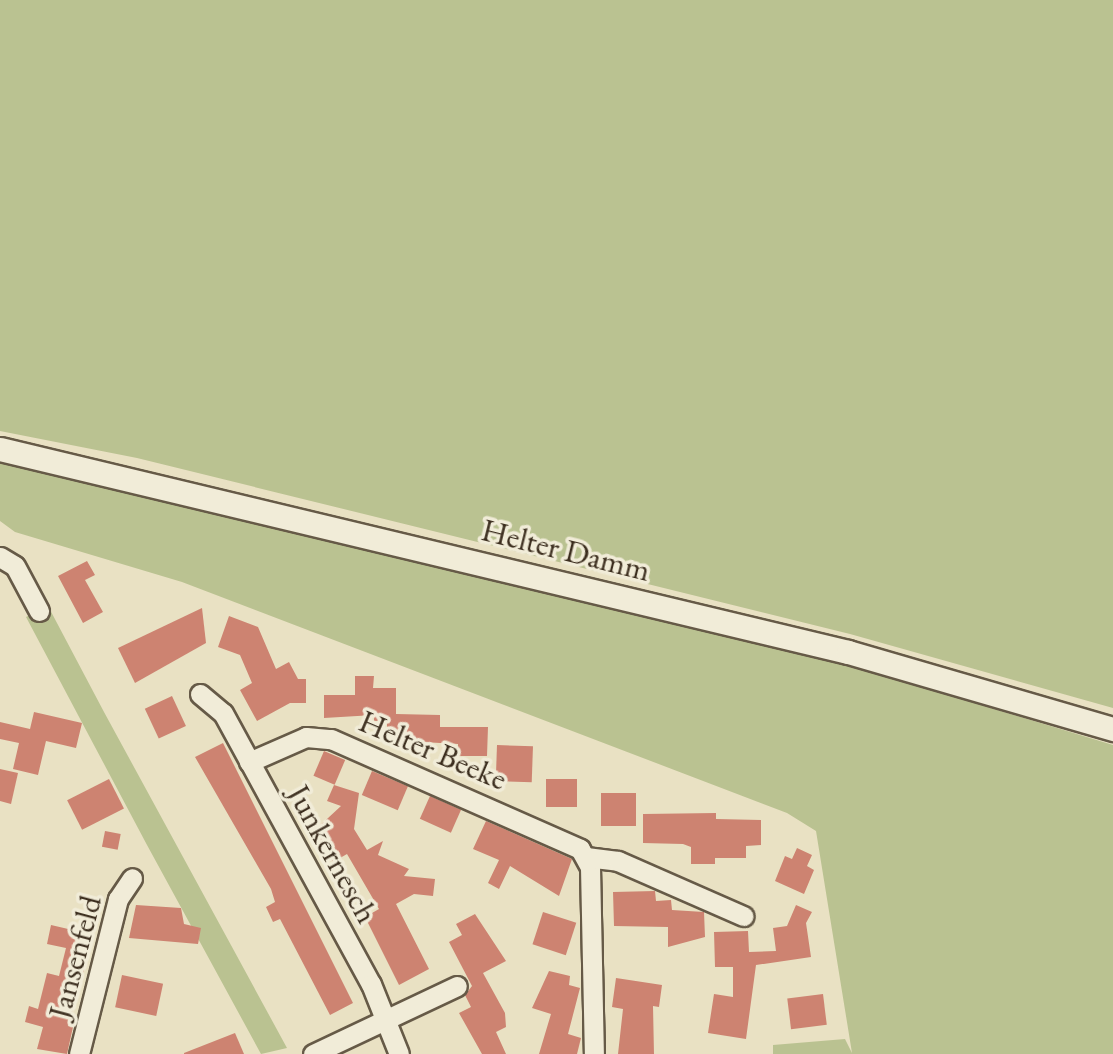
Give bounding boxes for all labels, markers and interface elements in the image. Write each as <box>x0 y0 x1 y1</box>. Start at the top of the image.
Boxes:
street label: Helter Damm <box>478 511 654 589</box>
street label: Helter Beeke <box>353 702 513 798</box>
street label: Junkernesch <box>279 778 387 930</box>
street label: Jansenfeld <box>40 891 110 1023</box>

